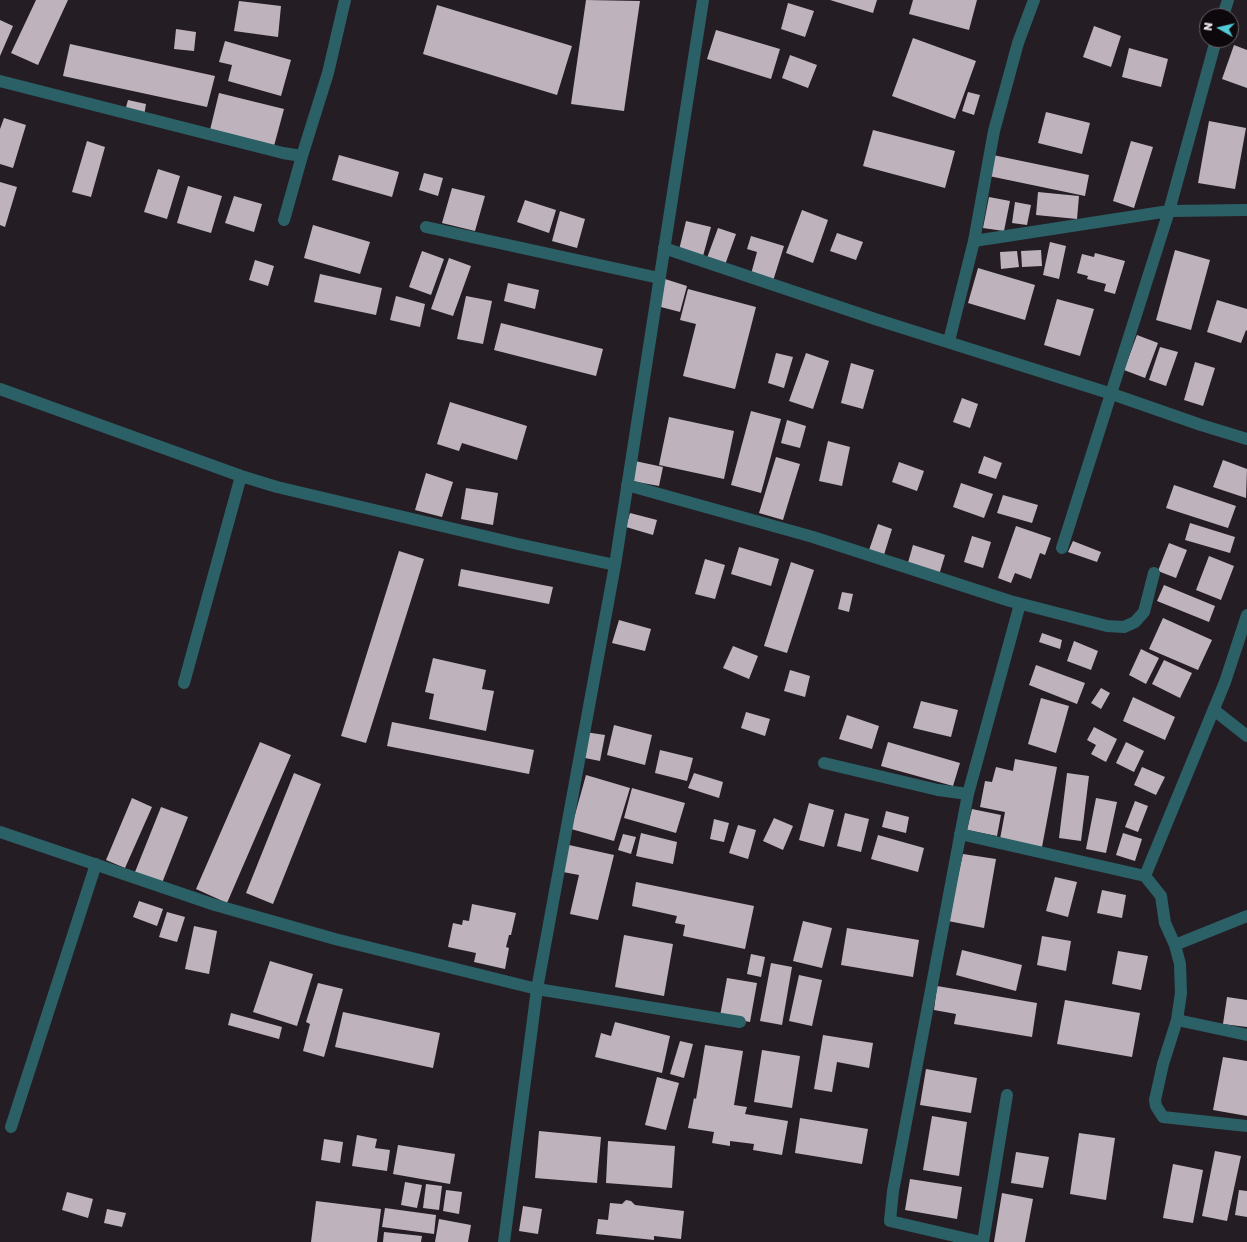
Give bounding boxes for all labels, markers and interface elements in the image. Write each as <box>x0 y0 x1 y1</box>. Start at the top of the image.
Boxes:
north arrow <box>1199 8 1239 48</box>
text: N <box>1201 21 1215 31</box>

